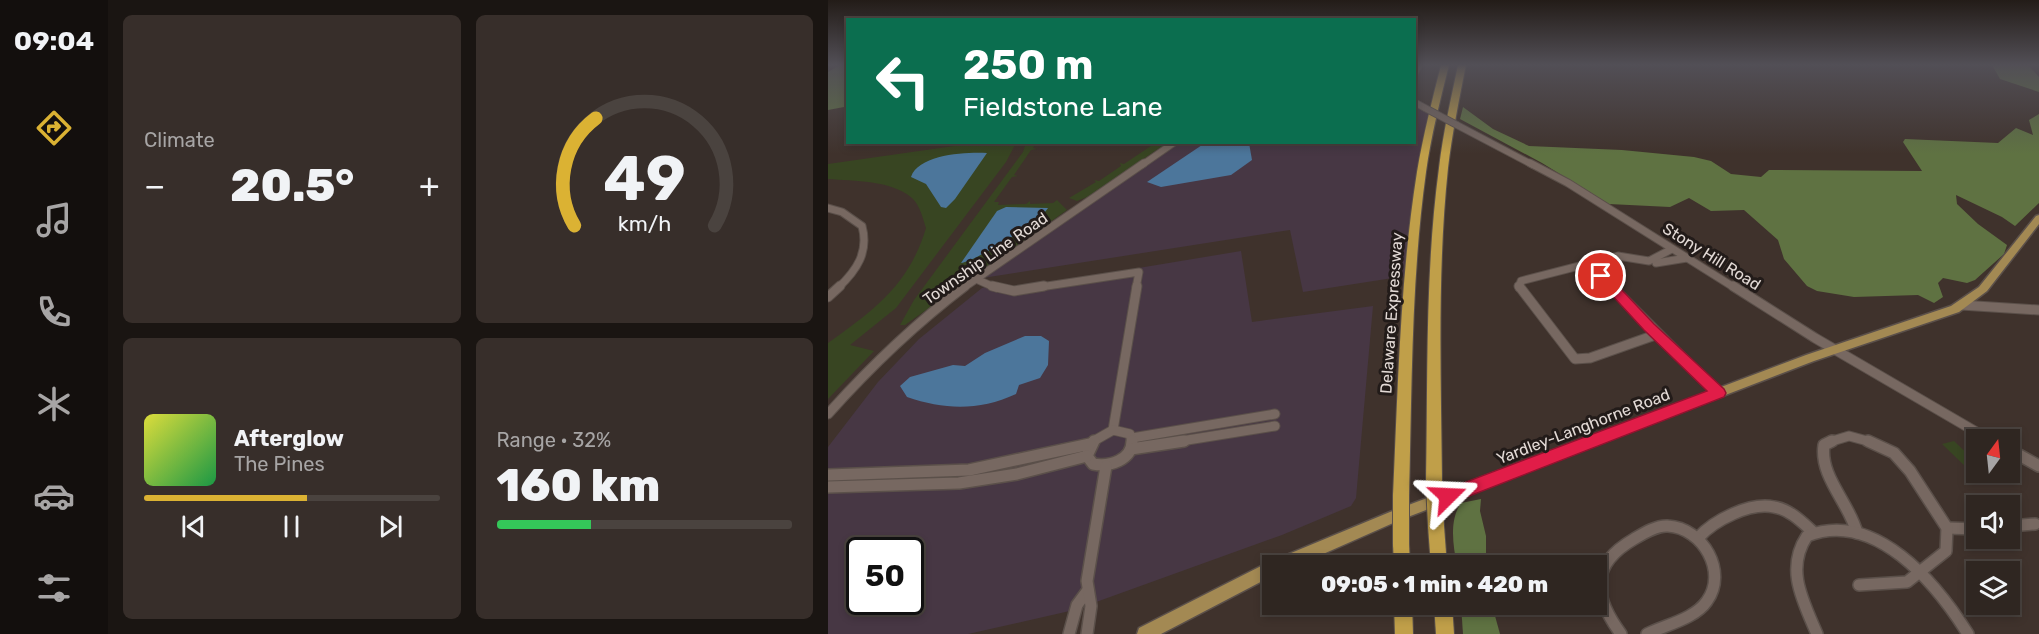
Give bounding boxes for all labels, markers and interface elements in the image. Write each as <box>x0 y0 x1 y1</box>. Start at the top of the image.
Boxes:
text: 09:04 <box>14 25 94 57</box>
text: 250 m <box>963 40 1093 90</box>
icon: left <box>864 42 942 120</box>
text: Fieldstone Lane <box>963 91 1163 123</box>
icon: directions <box>33 107 75 149</box>
text: Climate <box>144 128 215 152</box>
text: 49 <box>603 142 685 216</box>
text: 20.5° <box>230 159 354 212</box>
text: − <box>144 166 165 205</box>
text: + <box>419 166 440 205</box>
icon: music <box>33 199 75 241</box>
street label: Township Line Road <box>919 208 1051 309</box>
text: km/h <box>617 211 671 236</box>
street label: Stony Hill Road <box>1659 219 1764 294</box>
street label: Delaware Expressway <box>1376 232 1407 394</box>
pin <box>1575 250 1626 301</box>
icon: arrive <box>1584 259 1617 292</box>
icon: phone <box>33 291 75 333</box>
icon: climate <box>33 383 75 425</box>
street label: Yardley-Langhorne Road <box>1494 385 1673 468</box>
text: Afterglow <box>234 425 344 452</box>
text: Range · 32% <box>497 428 611 452</box>
north arrow <box>1966 429 2020 483</box>
map controls <box>1966 429 2020 615</box>
text: The Pines <box>234 452 325 476</box>
text: 160 km <box>497 459 660 512</box>
position arrow <box>1416 464 1480 528</box>
icon: car <box>33 475 75 517</box>
button: sound <box>1966 495 2020 549</box>
icon: previous <box>177 510 210 543</box>
icon: pause <box>275 510 308 543</box>
icon: next <box>374 510 407 543</box>
speed limit sign: 50 <box>846 537 924 615</box>
button: layers <box>1966 561 2020 615</box>
icon: filters <box>33 567 75 609</box>
text: 09:05 · 1 min · 420 m <box>1321 571 1548 598</box>

